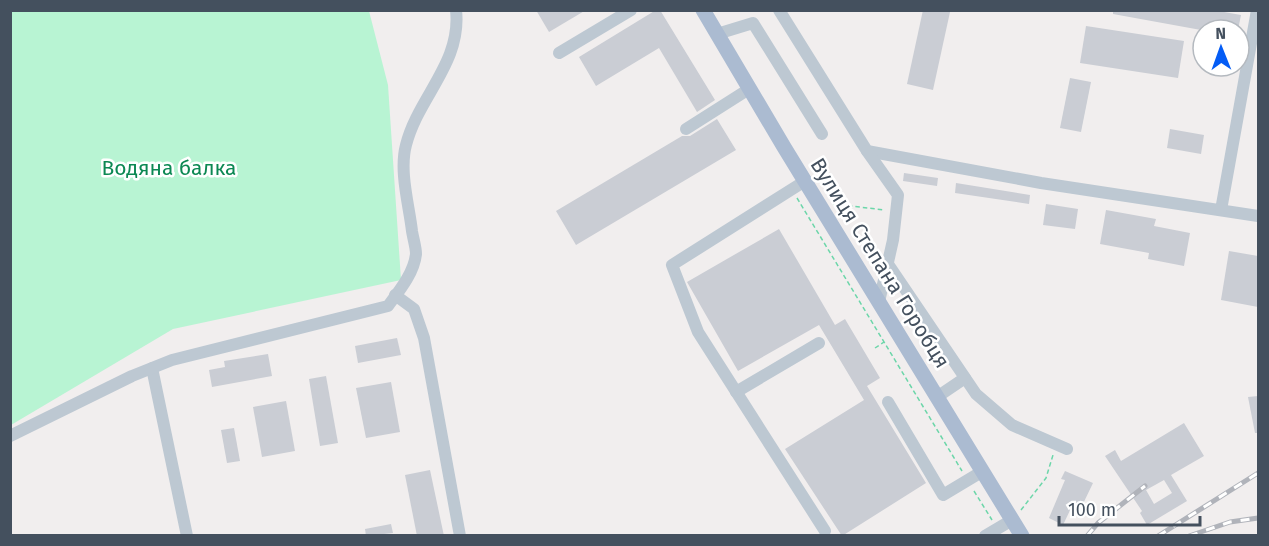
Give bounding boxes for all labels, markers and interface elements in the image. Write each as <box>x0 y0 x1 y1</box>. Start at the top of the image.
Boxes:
north arrow <box>1191 18 1251 78</box>
text: N <box>1215 24 1226 43</box>
street label: Вулиця Степана Горобця <box>805 153 955 373</box>
park label: Водяна балка <box>101 155 237 181</box>
scale bar <box>1059 489 1200 527</box>
text: 100 m <box>1068 499 1116 521</box>

